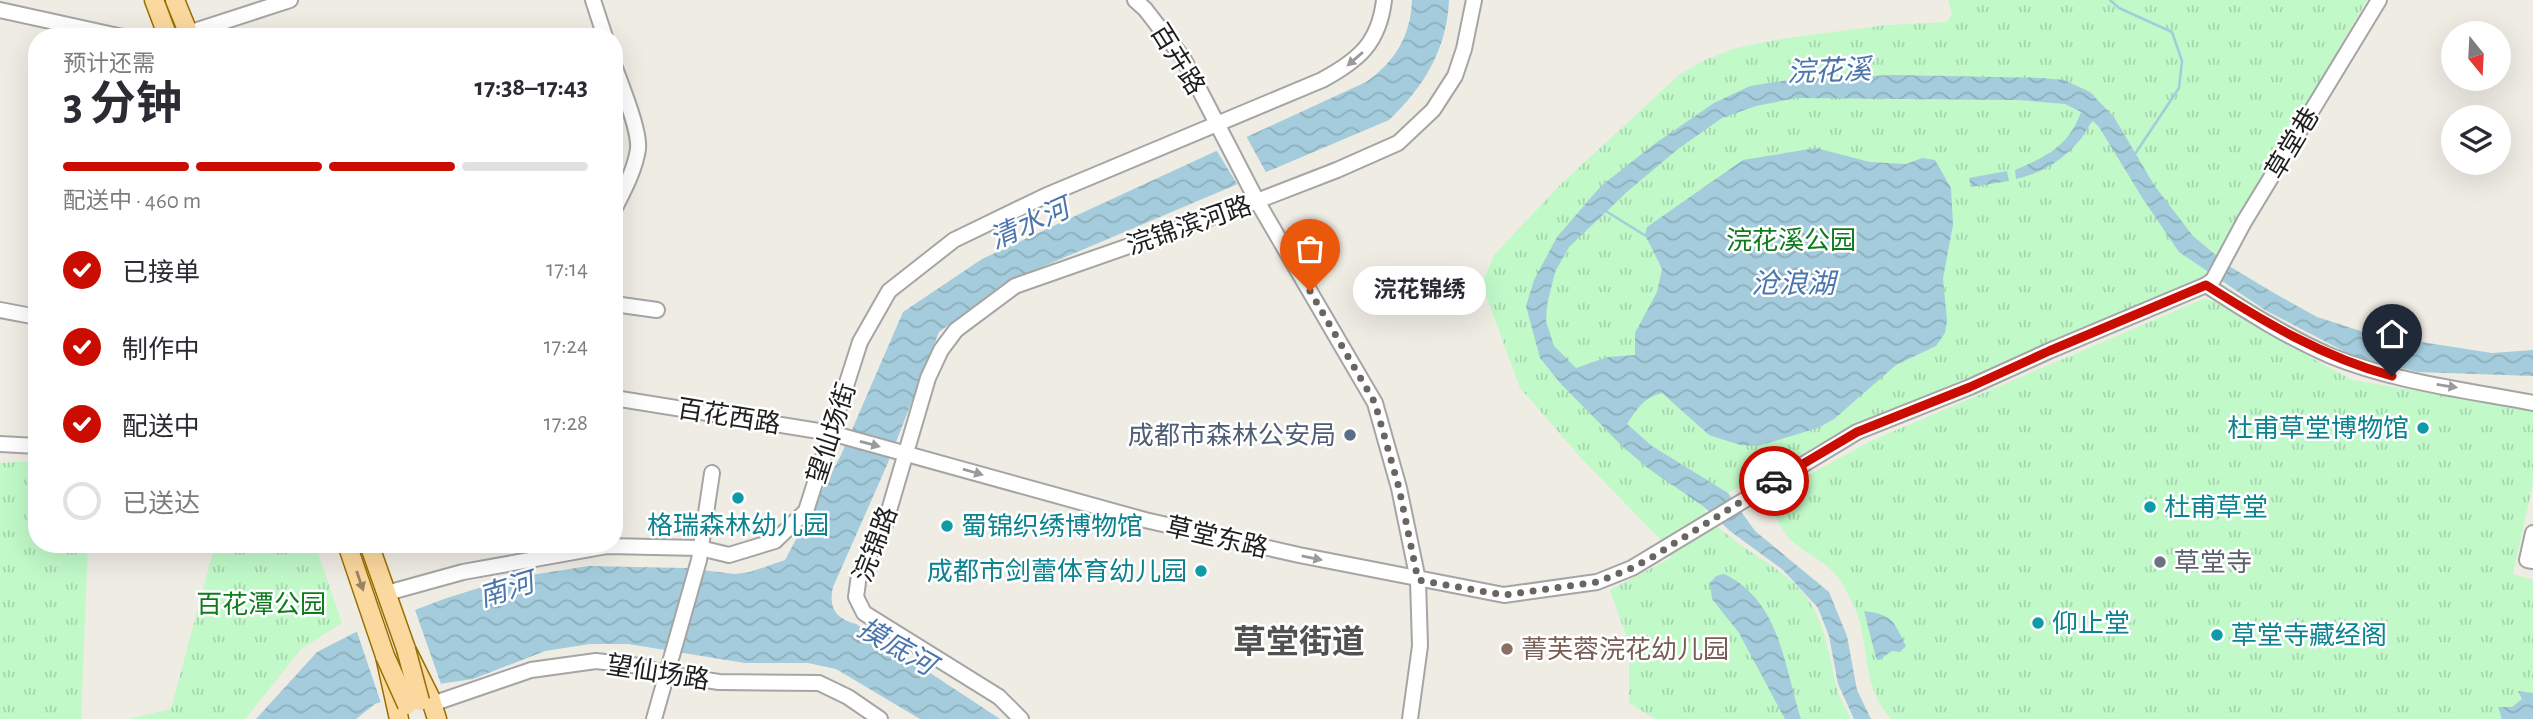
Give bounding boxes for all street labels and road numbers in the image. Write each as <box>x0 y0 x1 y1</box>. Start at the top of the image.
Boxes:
street label: 百卉路 <box>1145 19 1210 99</box>
street label: 草堂巷 <box>2261 103 2324 184</box>
street label: 浣锦滨河路 <box>1123 192 1255 259</box>
street label: 望仙场街 <box>803 380 860 487</box>
street label: 百花西路 <box>675 395 782 438</box>
street label: 浣锦路 <box>849 503 902 585</box>
street label: 草堂东路 <box>1163 513 1271 562</box>
street label: 望仙场路 <box>604 651 711 694</box>

